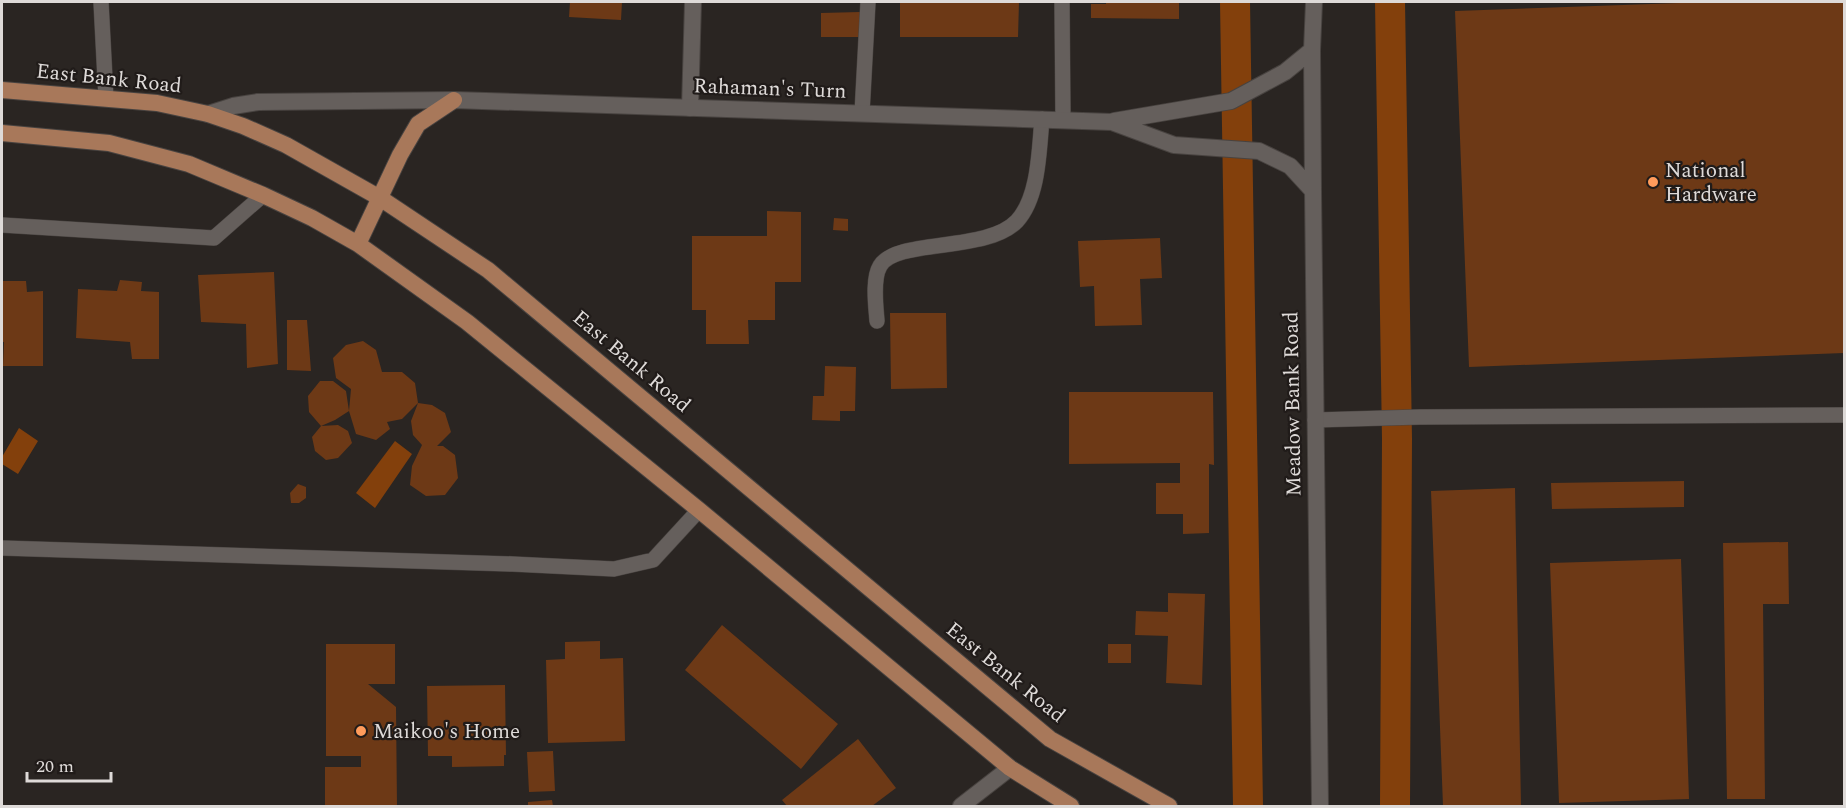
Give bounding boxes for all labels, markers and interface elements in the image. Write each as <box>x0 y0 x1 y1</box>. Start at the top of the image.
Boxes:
street label: East Bank Road <box>35 55 183 103</box>
street label: Rahaman's Turn <box>693 70 847 108</box>
place label: National Hardware <box>1665 155 1757 211</box>
marker: National Hardware <box>1646 175 1660 189</box>
street label: East Bank Road <box>565 303 698 421</box>
street label: Meadow Bank Road <box>1275 311 1311 497</box>
street label: East Bank Road <box>939 614 1072 731</box>
place label: Maikoo's Home <box>373 716 520 748</box>
marker: Maikoo's Home <box>354 724 368 738</box>
scale bar <box>27 745 111 783</box>
text: 20 m <box>36 753 74 780</box>

